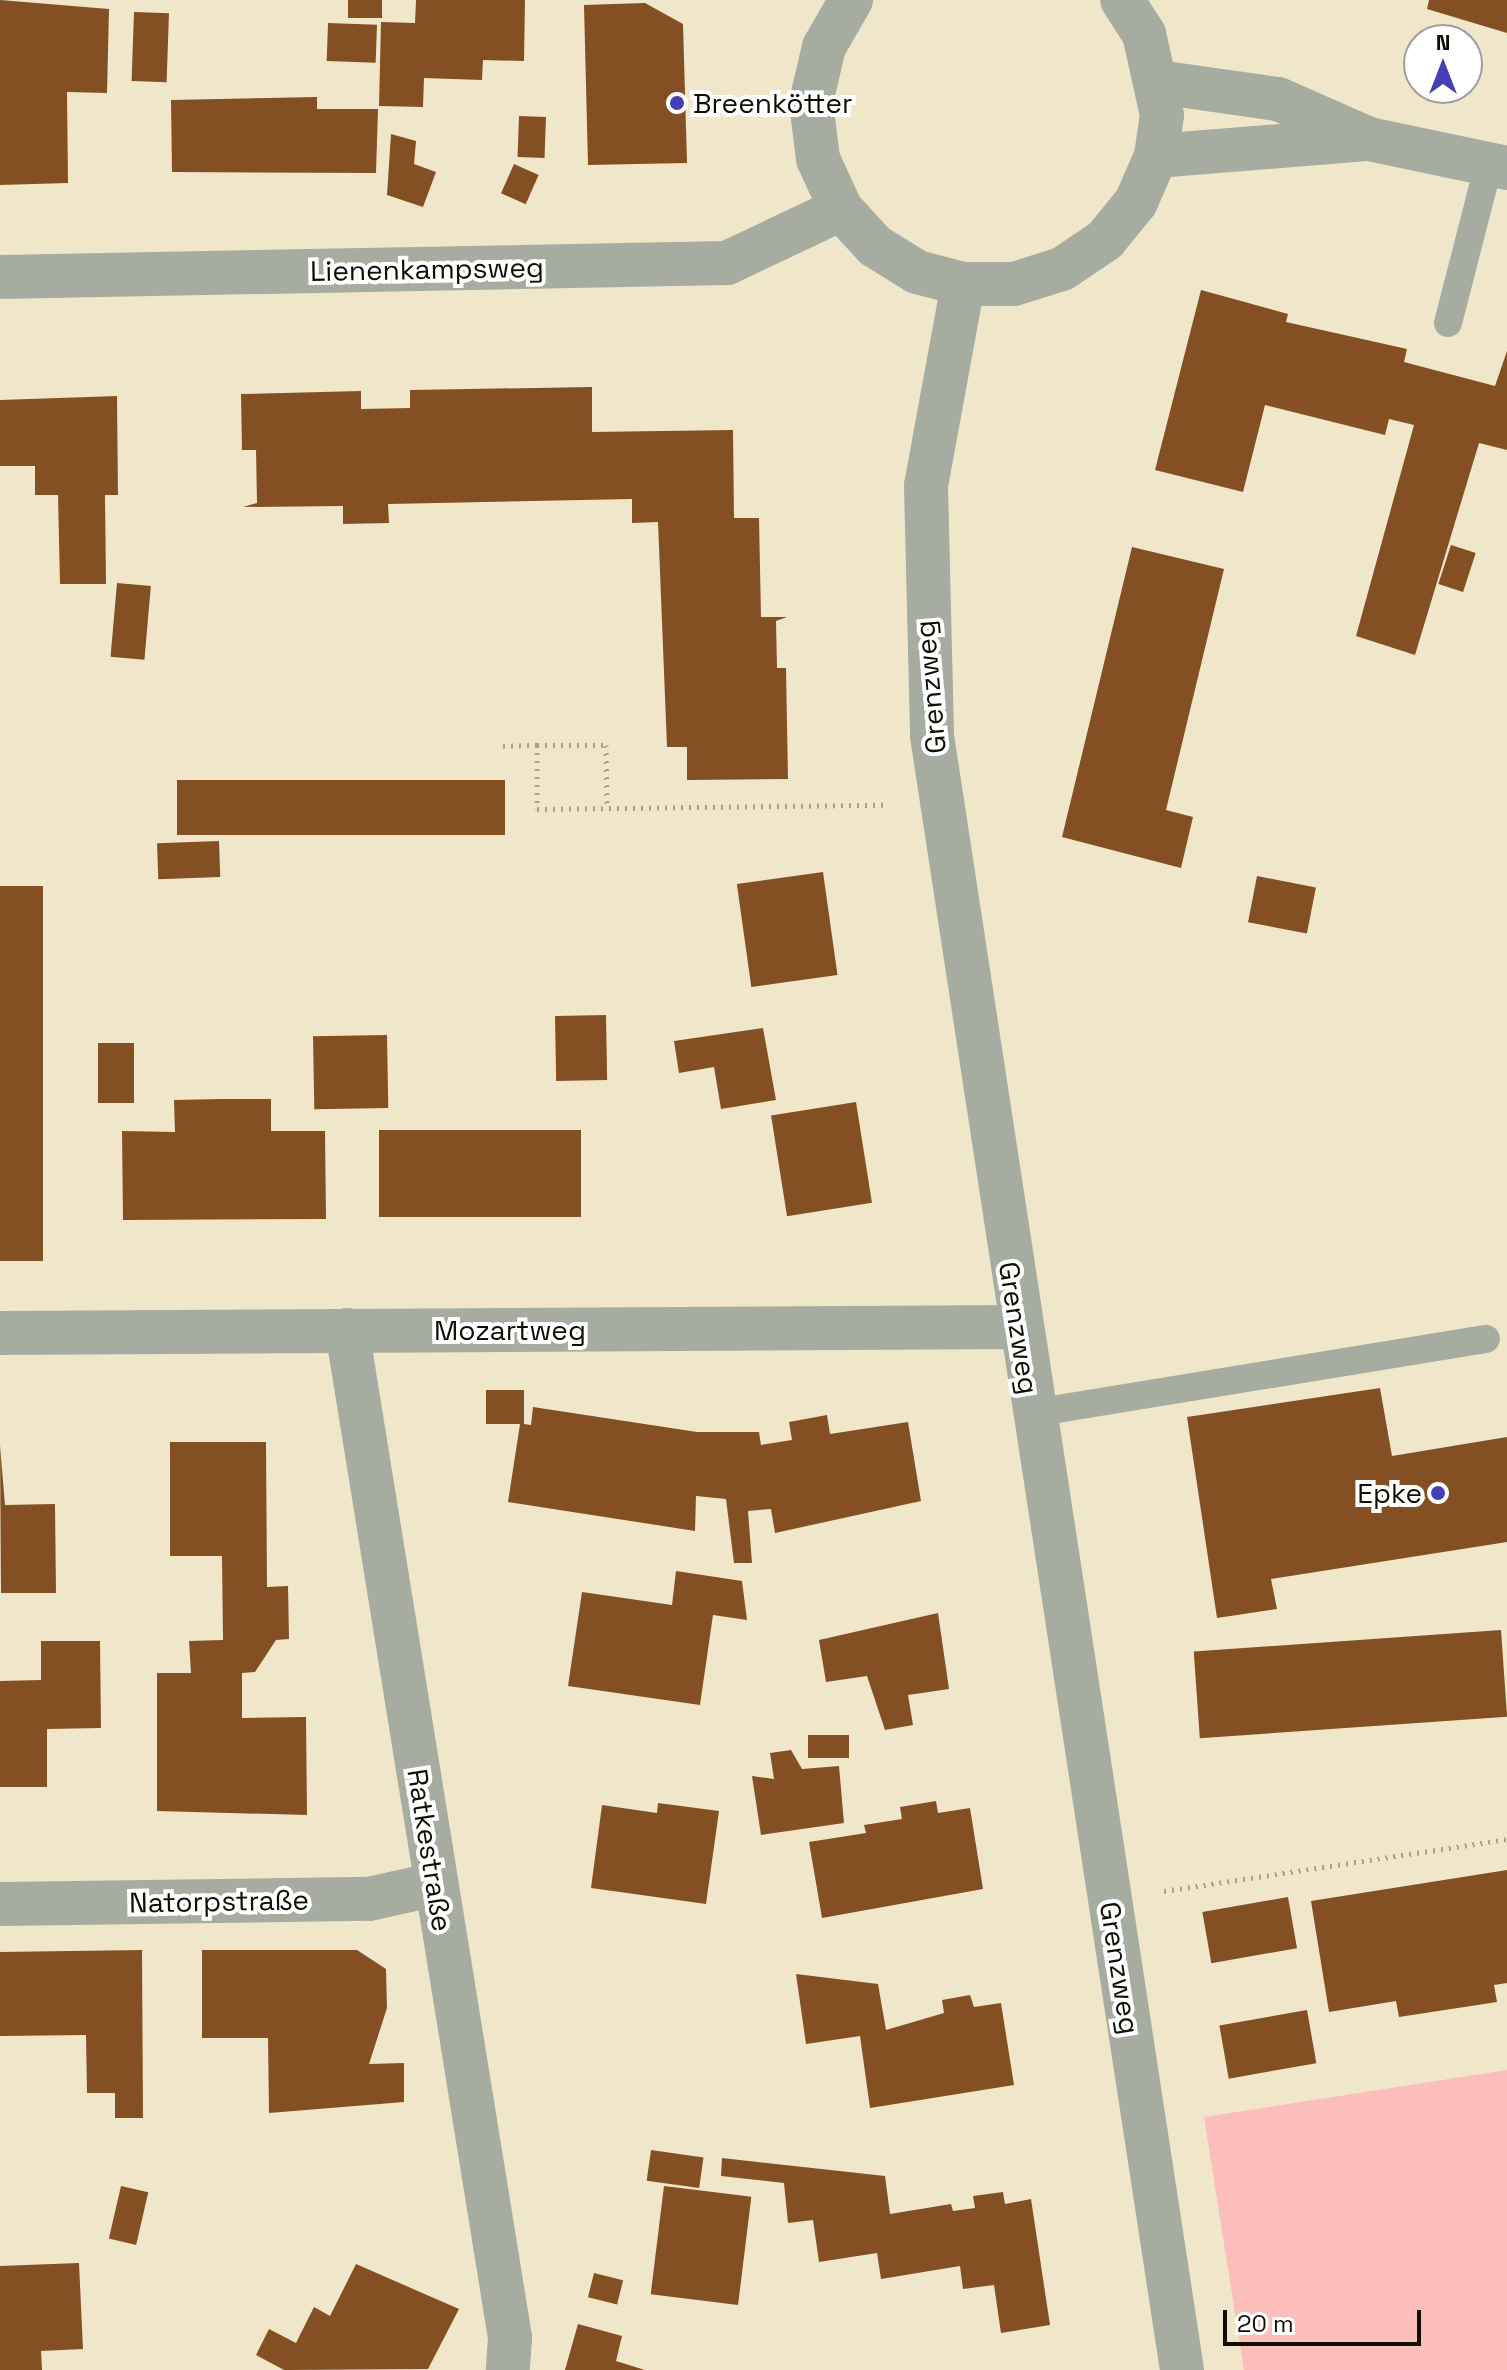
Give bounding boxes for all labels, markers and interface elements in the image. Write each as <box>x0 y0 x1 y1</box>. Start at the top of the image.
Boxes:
north arrow <box>1403 24 1483 104</box>
text: N <box>1436 28 1450 56</box>
place label: Breenkötter <box>693 86 853 120</box>
marker: Breenkötter <box>668 94 686 112</box>
street label: Lienenkampsweg <box>310 250 544 288</box>
street label: Grenzweg <box>907 619 953 755</box>
street label: Grenzweg <box>992 1259 1046 1397</box>
street label: Mozartweg <box>434 1313 586 1347</box>
place label: Epke <box>1357 1476 1422 1510</box>
marker: Epke <box>1429 1484 1447 1502</box>
street label: Ratkestraße <box>401 1766 459 1934</box>
street label: Natorpstraße <box>129 1883 309 1919</box>
street label: Grenzweg <box>1093 1899 1147 2037</box>
scale bar <box>1227 2294 1425 2344</box>
text: 20 m <box>1237 2308 1294 2339</box>

